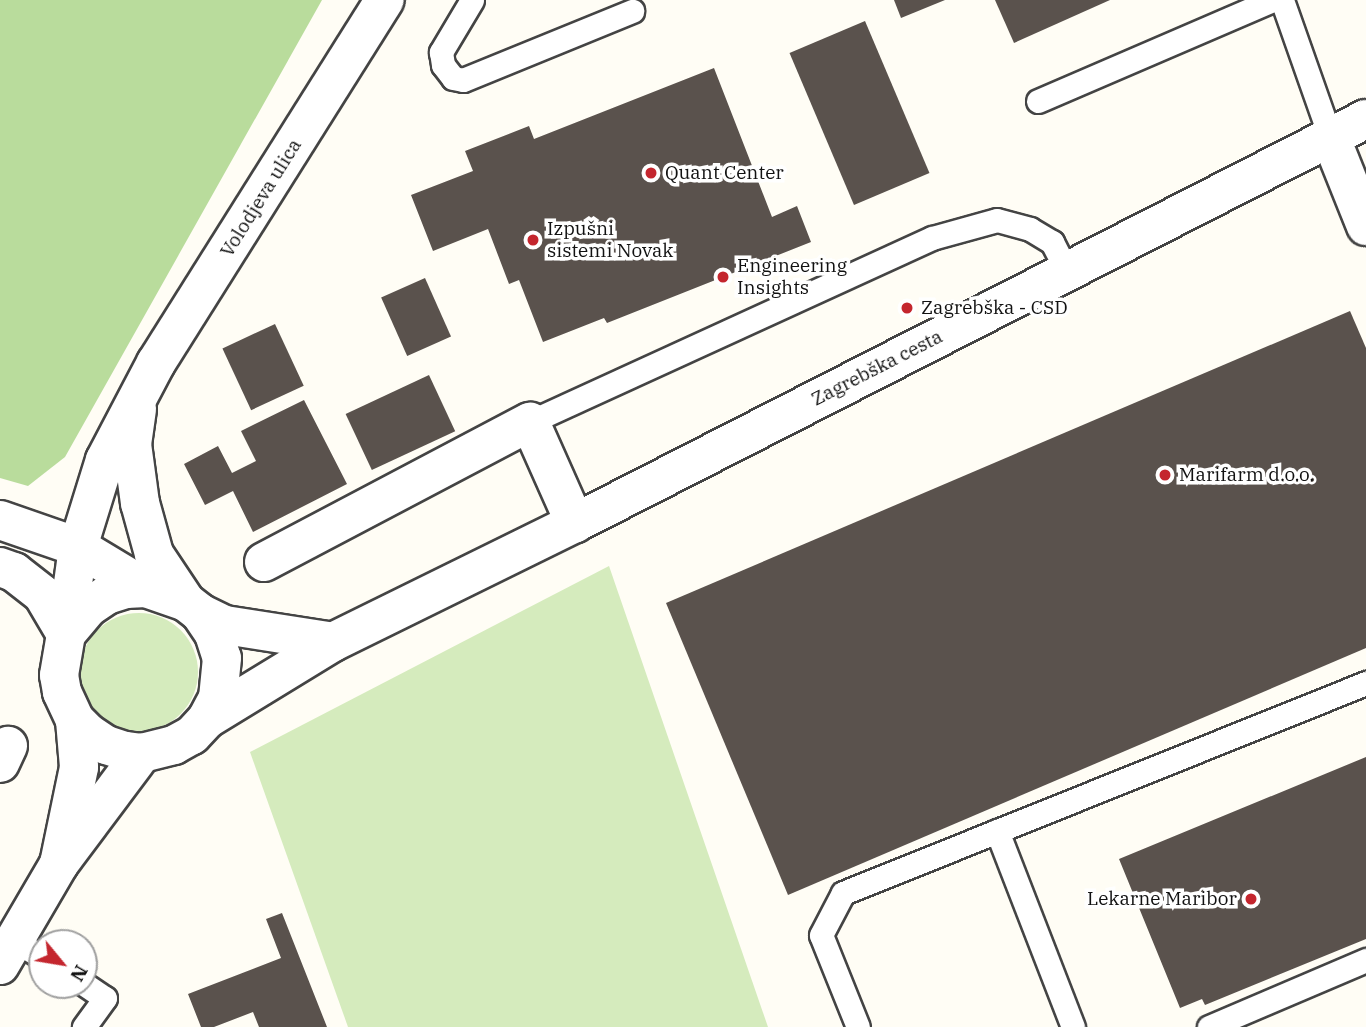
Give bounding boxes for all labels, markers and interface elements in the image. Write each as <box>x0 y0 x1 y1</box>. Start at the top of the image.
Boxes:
street label: Volodjeva ulica <box>216 135 306 261</box>
place label: Quant Center <box>665 162 784 184</box>
marker: Quant Center <box>643 165 659 181</box>
place label: Izpušni sistemi Novak <box>547 218 673 262</box>
marker: Izpušni sistemi Novak <box>525 232 541 248</box>
place label: Engineering Insights <box>737 255 847 299</box>
marker: Engineering Insights <box>715 269 731 285</box>
place label: Zagrebška - CSD <box>921 297 1068 319</box>
marker: Zagrebška - CSD <box>899 300 915 316</box>
street label: Zagrebška cesta <box>808 325 946 411</box>
place label: Marifarm d.o.o. <box>1179 464 1314 486</box>
marker: Marifarm d.o.o. <box>1157 467 1173 483</box>
place label: Lekarne Maribor <box>1087 888 1237 910</box>
marker: Lekarne Maribor <box>1243 891 1259 907</box>
north arrow <box>28 929 98 999</box>
text: N <box>65 961 94 986</box>

